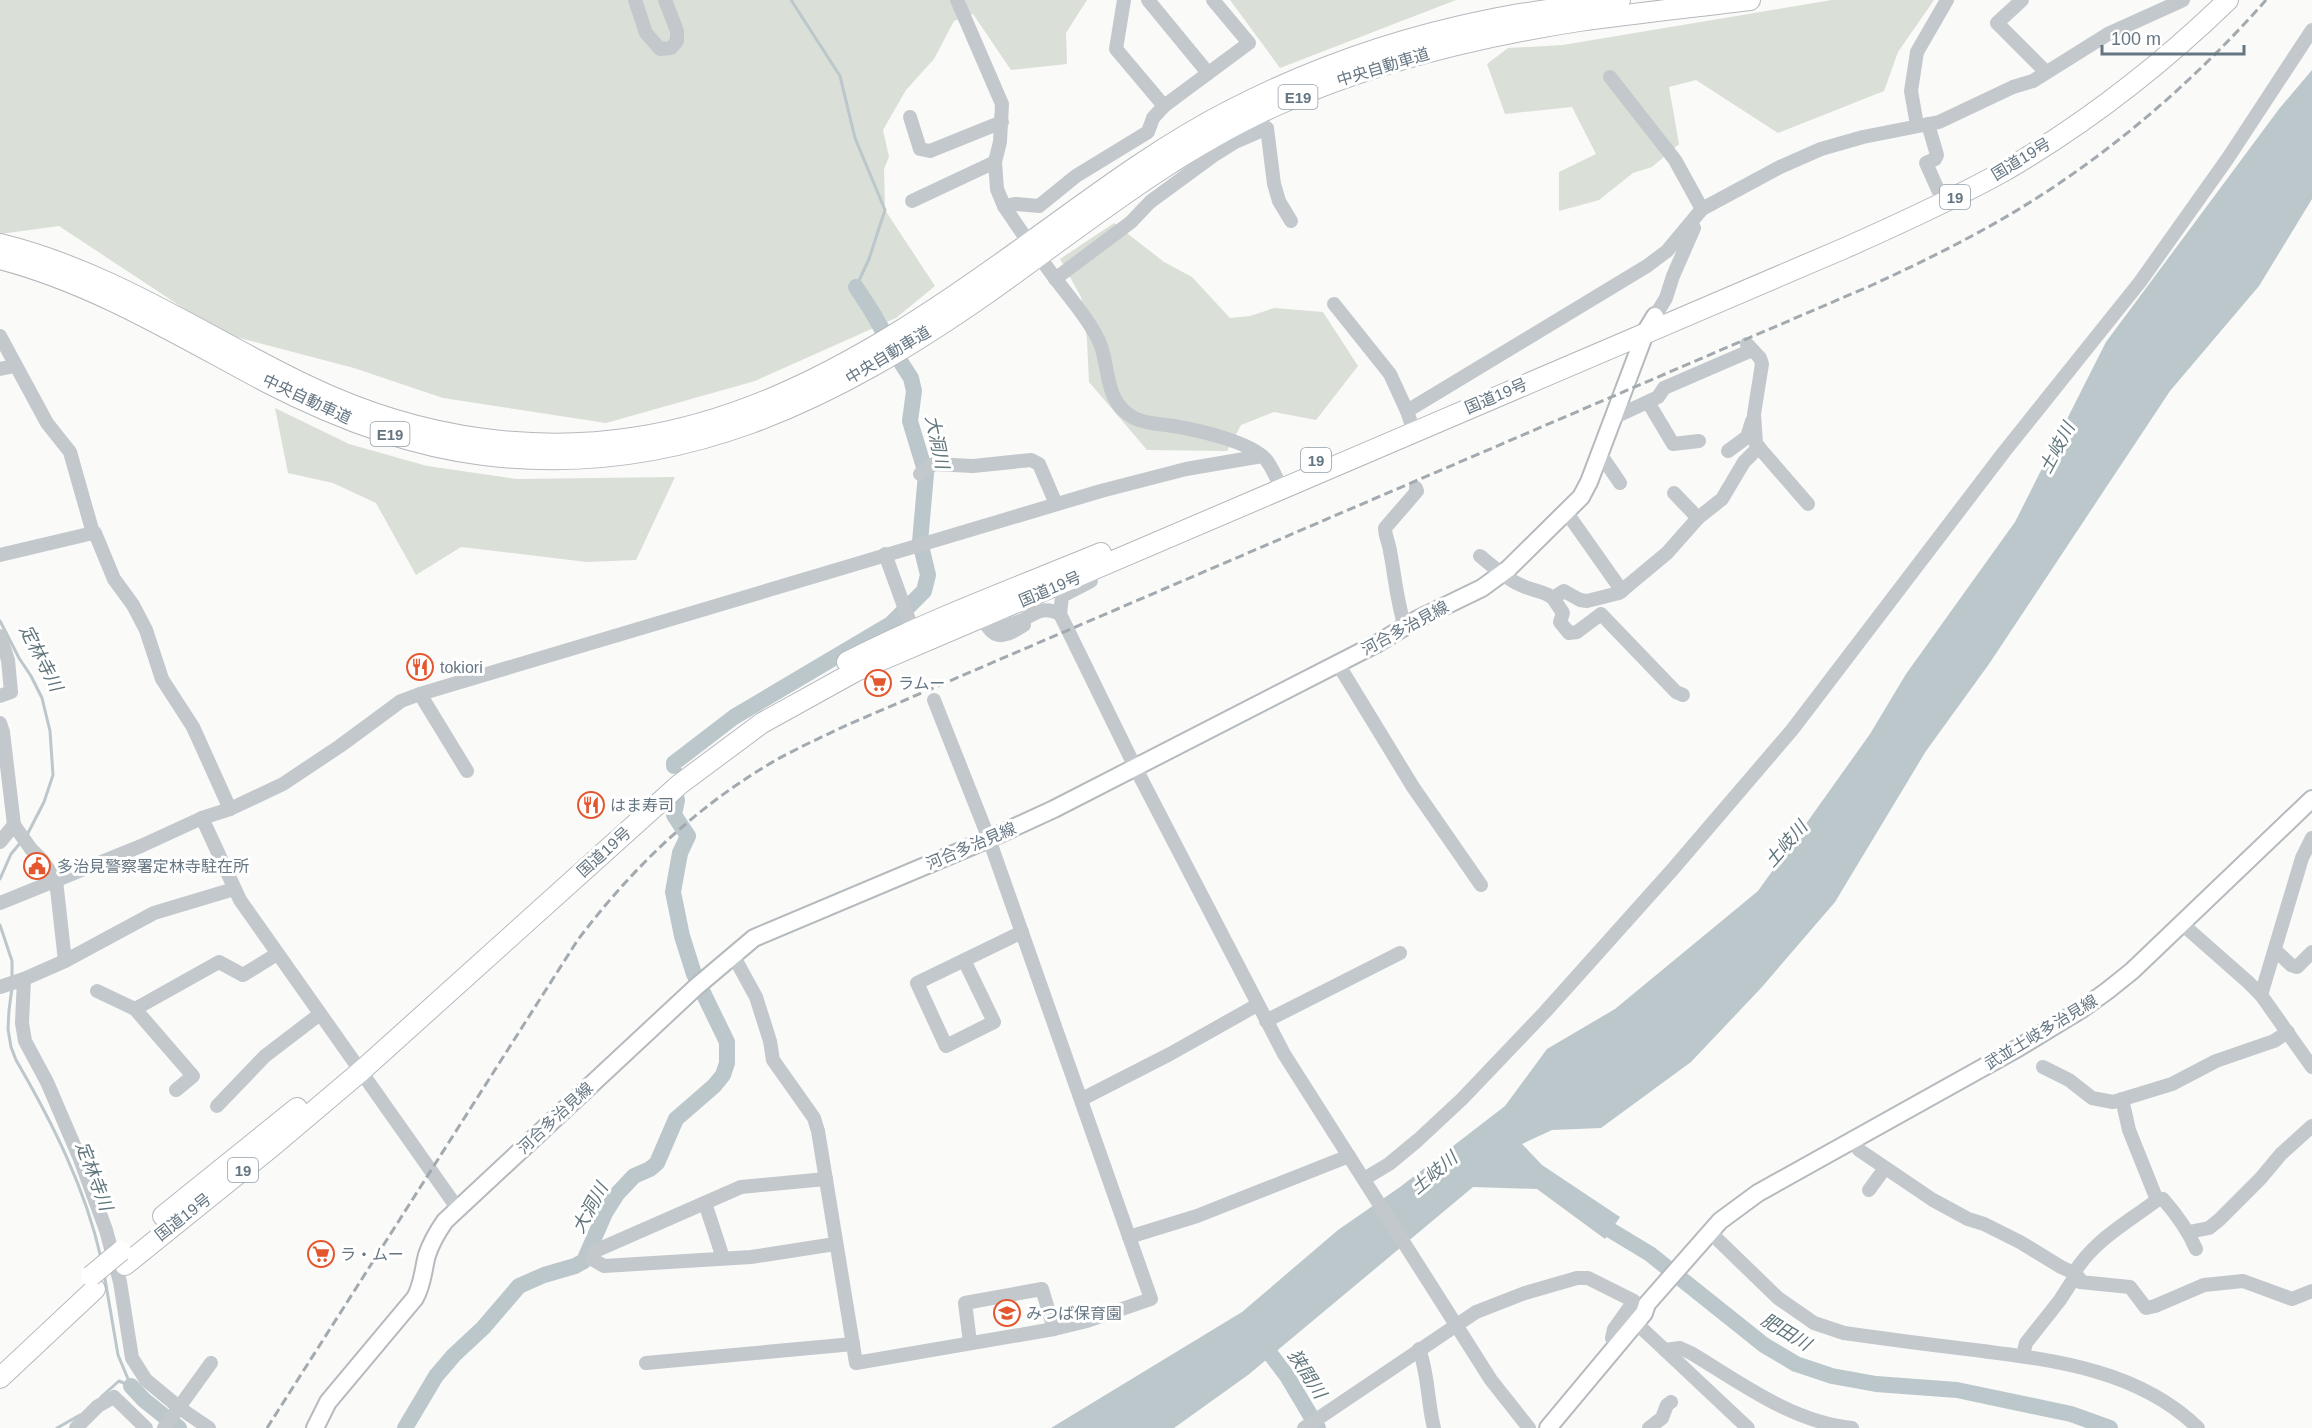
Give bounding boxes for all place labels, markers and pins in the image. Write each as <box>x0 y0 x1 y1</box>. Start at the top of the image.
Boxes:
restaurant icon: tokiori <box>405 652 435 682</box>
place label: tokiori <box>440 659 483 676</box>
supermarket icon: ラムー <box>863 668 893 698</box>
place label: ラムー <box>898 675 946 692</box>
restaurant icon: はま寿司 <box>576 790 606 820</box>
place label: はま寿司 <box>610 797 674 814</box>
public building icon: 多治見警察署定林寺駐在所 <box>22 851 52 881</box>
place label: 多治見警察署定林寺駐在所 <box>57 858 249 875</box>
supermarket icon: ラ・ムー <box>306 1239 336 1269</box>
place label: ラ・ムー <box>340 1246 404 1263</box>
school or university icon: みつば保育園 <box>992 1298 1022 1328</box>
place label: みつば保育園 <box>1026 1305 1122 1322</box>

